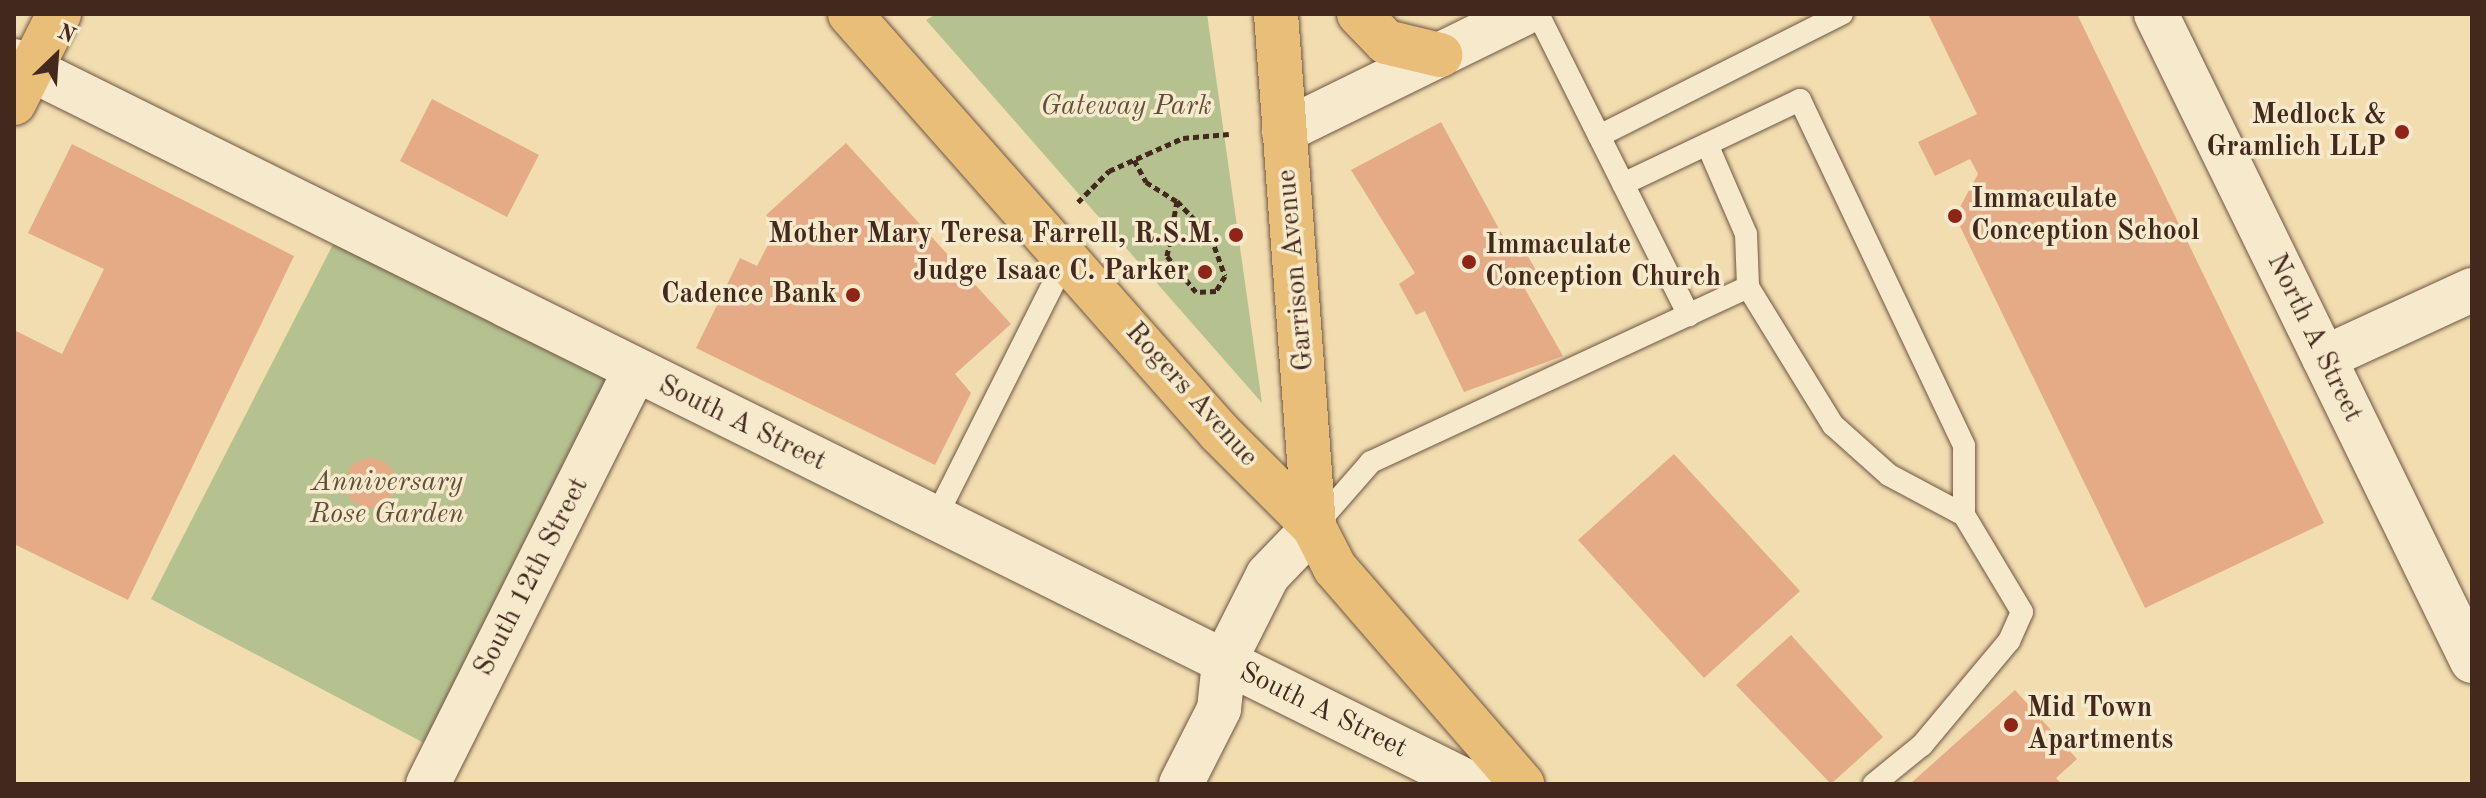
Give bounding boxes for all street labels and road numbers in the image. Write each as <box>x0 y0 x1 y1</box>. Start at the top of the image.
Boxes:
street label: Garrison Avenue <box>1270 168 1322 372</box>
street label: North A Street <box>2259 248 2369 428</box>
street label: Rogers Avenue <box>1118 316 1264 474</box>
street label: South A Street <box>653 369 831 479</box>
street label: South 12th Street <box>467 472 597 682</box>
street label: South A Street <box>1234 656 1412 766</box>

